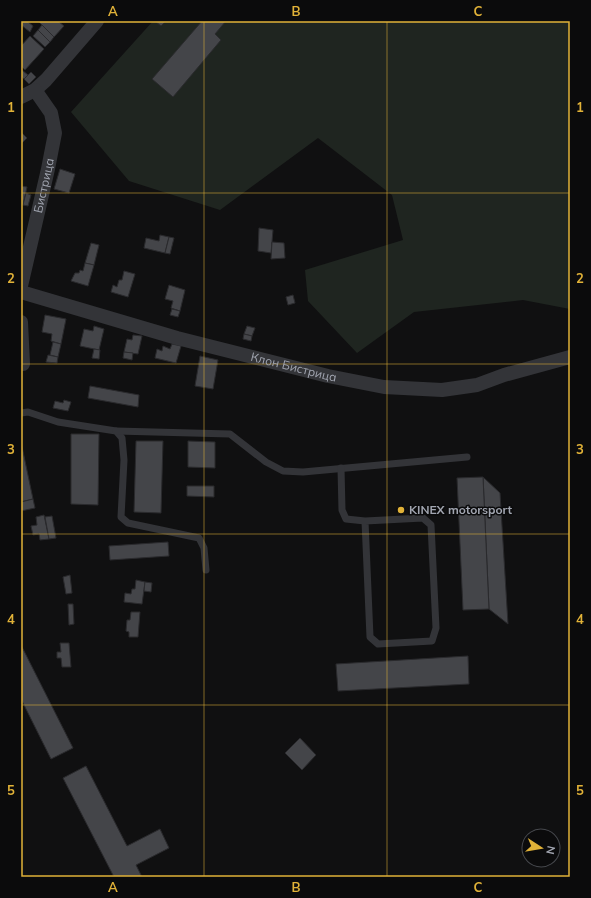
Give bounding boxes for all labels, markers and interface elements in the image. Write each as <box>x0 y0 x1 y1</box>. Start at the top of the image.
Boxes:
text: A <box>108 3 118 19</box>
text: B <box>292 3 301 19</box>
text: C <box>474 3 483 19</box>
text: 1 <box>7 99 15 115</box>
text: 1 <box>576 99 584 115</box>
street label: Бистрица <box>30 157 57 214</box>
text: 2 <box>7 270 15 286</box>
text: 2 <box>576 270 584 286</box>
street label: Клон Бистрица <box>249 349 338 385</box>
text: 3 <box>7 441 15 457</box>
text: 3 <box>576 441 584 457</box>
place label: KINEX motorsport <box>409 502 513 517</box>
marker: KINEX motorsport <box>396 505 406 515</box>
text: 4 <box>7 611 15 627</box>
text: 4 <box>576 611 584 627</box>
text: 5 <box>7 782 15 798</box>
text: 5 <box>576 782 584 798</box>
north arrow <box>521 828 561 868</box>
text: N <box>543 845 558 856</box>
text: A <box>108 879 118 895</box>
text: B <box>292 879 301 895</box>
text: C <box>474 879 483 895</box>

